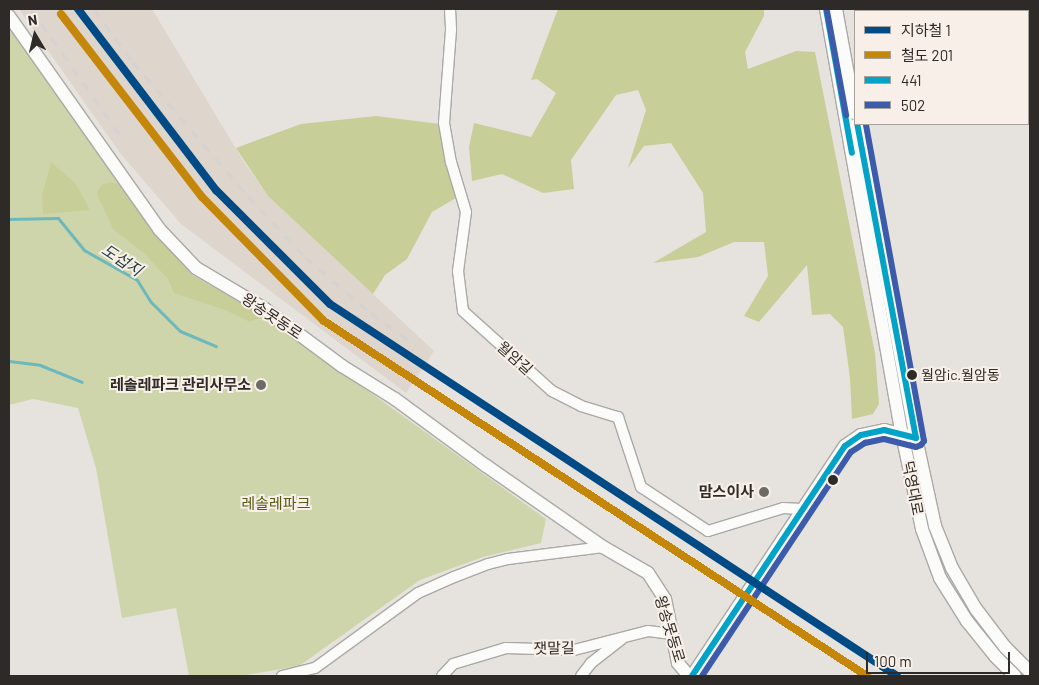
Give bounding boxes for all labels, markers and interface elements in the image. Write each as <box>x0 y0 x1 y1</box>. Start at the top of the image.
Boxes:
north arrow <box>10 10 60 60</box>
legend <box>854 10 1029 125</box>
text: N <box>27 11 39 29</box>
text: 지하철 1 <box>901 21 951 39</box>
text: 철도 201 <box>901 46 953 64</box>
text: 441 <box>901 71 921 89</box>
text: 502 <box>901 96 925 114</box>
water label: 도섭지 <box>98 240 146 280</box>
street label: 왕송못동로 <box>238 289 306 343</box>
street label: 월암길 <box>494 337 536 379</box>
place label: 월암ic.월암동 <box>921 367 1000 383</box>
marker: 월암ic.월암동 <box>907 370 917 380</box>
place label: 레솔레파크 관리사무소 <box>110 376 251 394</box>
marker: 레솔레파크 관리사무소 <box>255 379 267 391</box>
street label: 덕영대로 <box>899 459 927 517</box>
unlabelled marker <box>828 475 838 485</box>
place label: 맘스이사 <box>699 483 754 501</box>
marker: 맘스이사 <box>758 486 770 498</box>
park label: 레솔레파크 <box>242 495 310 513</box>
street label: 왕송못동로 <box>651 593 689 665</box>
street label: 잿말길 <box>533 639 575 657</box>
scale bar <box>869 642 1013 674</box>
text: 100 m <box>874 652 912 670</box>

